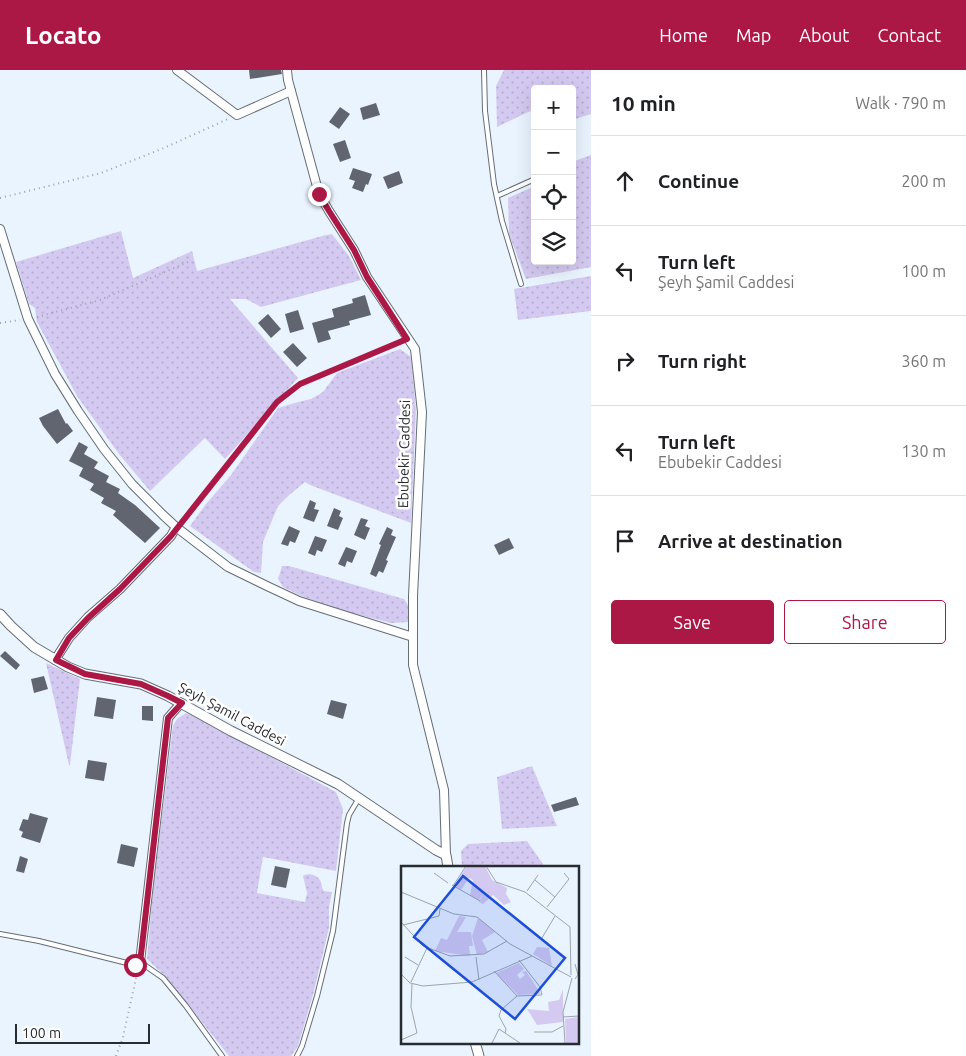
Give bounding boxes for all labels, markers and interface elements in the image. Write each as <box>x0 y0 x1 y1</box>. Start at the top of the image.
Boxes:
text: Locato <box>25 22 101 49</box>
text: Home <box>659 25 708 45</box>
text: Map <box>736 25 771 45</box>
text: About <box>799 25 849 45</box>
text: Contact <box>877 25 941 45</box>
map controls <box>531 85 576 265</box>
button: + <box>531 85 576 130</box>
text: 10 min <box>611 91 676 115</box>
text: Walk · 790 m <box>855 94 946 112</box>
button: − <box>531 130 576 175</box>
icon: ahead <box>611 167 639 195</box>
text: Continue <box>658 170 739 192</box>
text: 200 m <box>901 172 946 190</box>
button: locate <box>531 175 576 220</box>
route end <box>308 183 331 206</box>
button: layers <box>531 220 576 265</box>
text: Turn left <box>658 251 736 273</box>
icon: left <box>611 257 639 285</box>
text: 100 m <box>901 262 946 280</box>
text: Şeyh Şamil Caddesi <box>658 273 794 291</box>
icon: right <box>611 347 639 375</box>
text: Turn right <box>658 350 746 372</box>
text: 360 m <box>901 352 946 370</box>
street label: Ebubekir Caddesi <box>395 400 413 508</box>
text: Turn left <box>658 431 736 453</box>
icon: left <box>611 437 639 465</box>
text: 130 m <box>901 442 946 460</box>
text: Ebubekir Caddesi <box>658 453 782 471</box>
icon: arrive <box>611 527 639 555</box>
text: Arrive at destination <box>658 530 843 552</box>
button: Save <box>611 600 774 644</box>
button: Share <box>784 600 946 644</box>
street label: Şeyh Şamil Caddesi <box>176 679 288 749</box>
inset map <box>401 866 578 1044</box>
route start <box>124 954 147 977</box>
scale bar <box>15 1021 150 1044</box>
text: 100 m <box>22 1025 61 1041</box>

